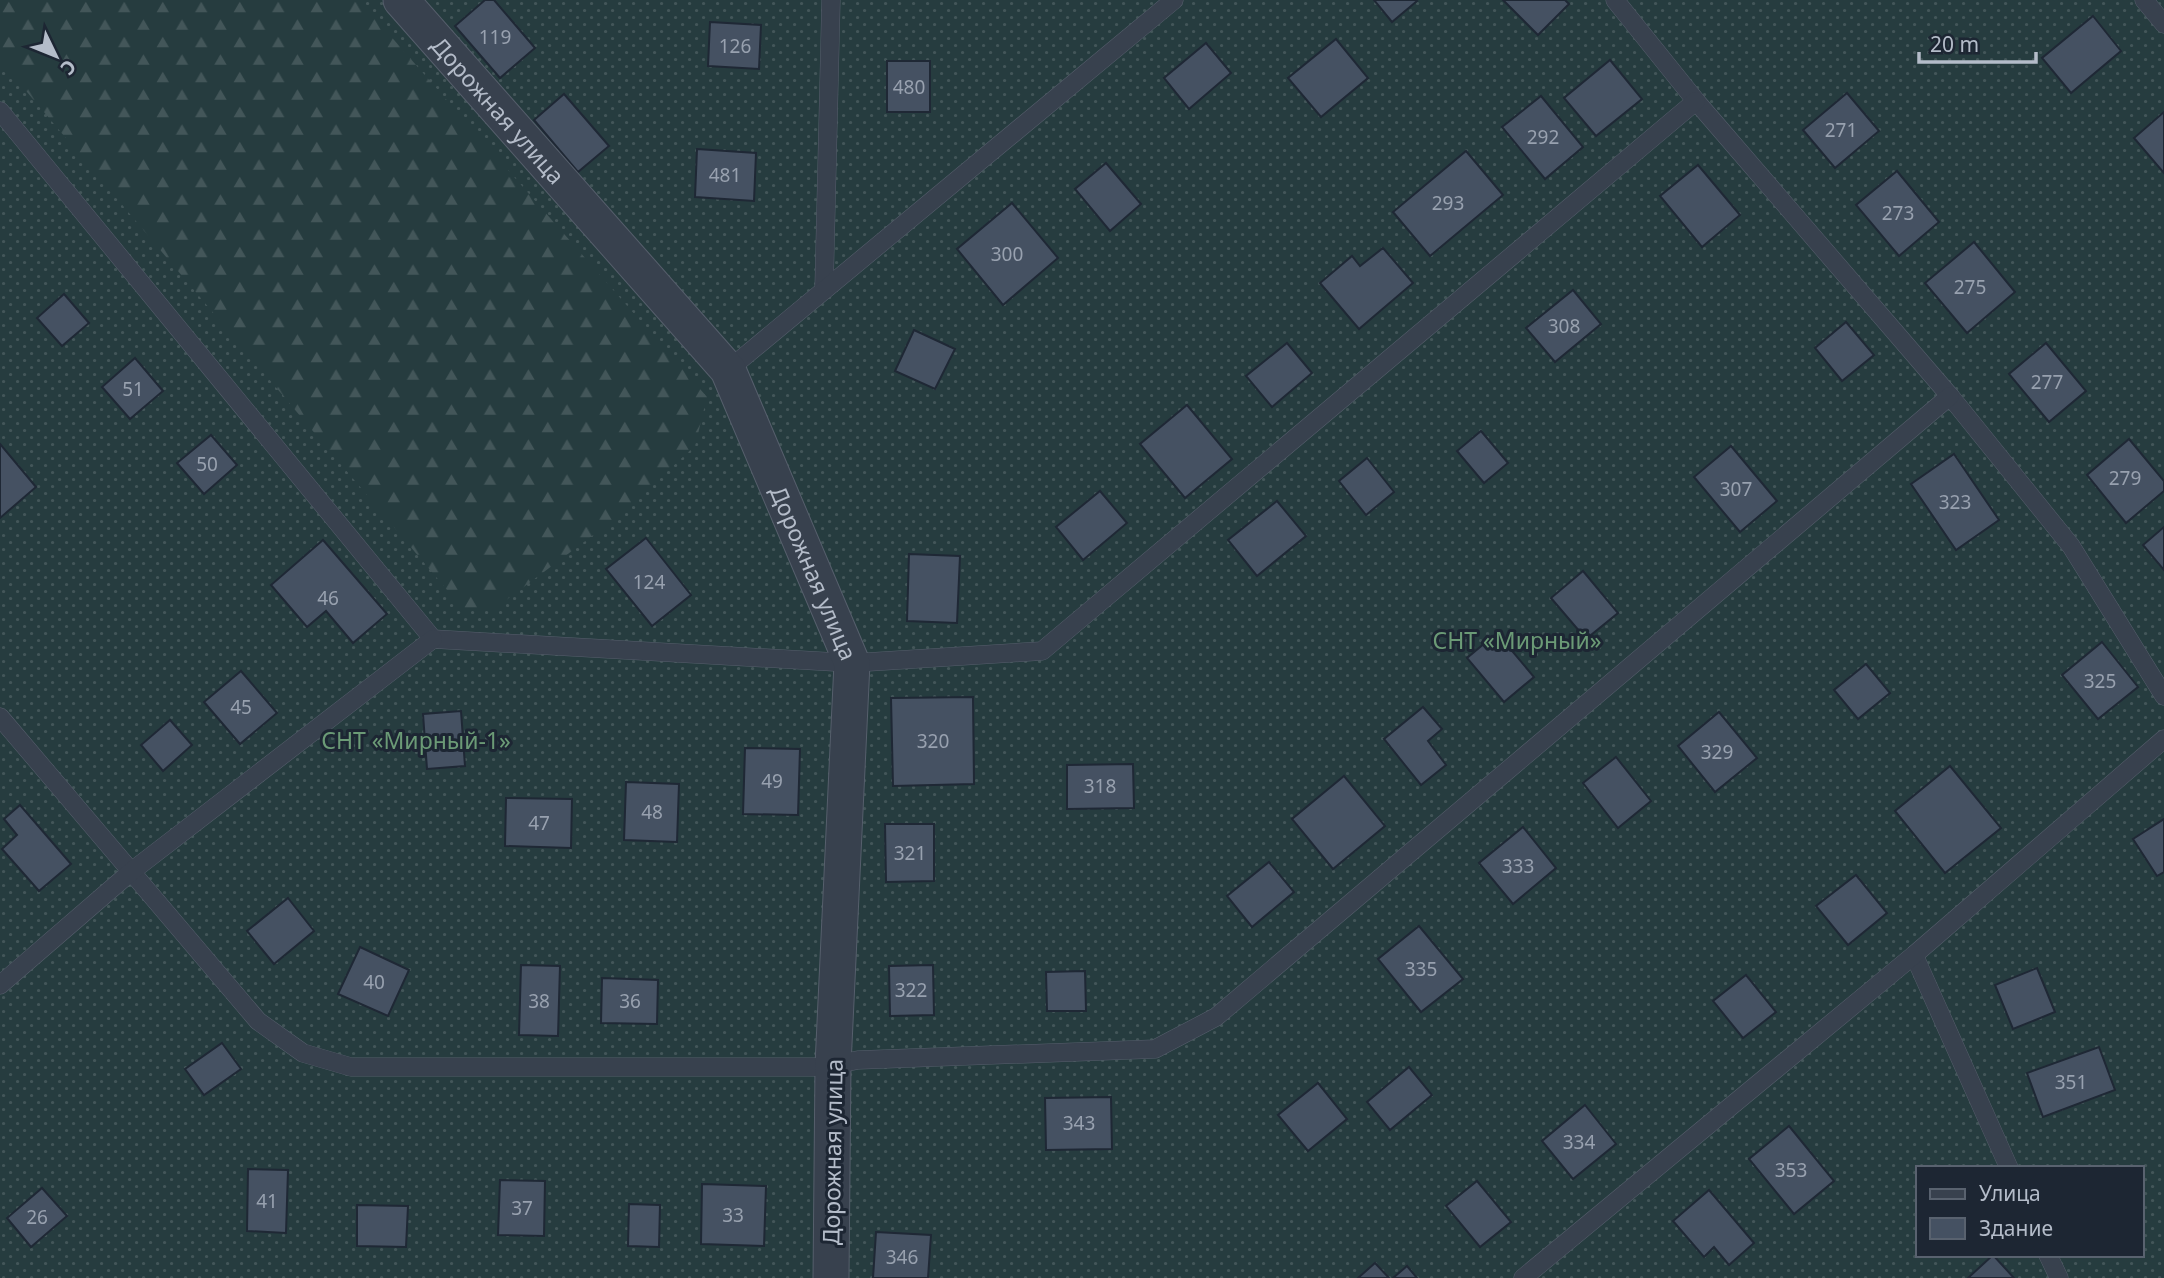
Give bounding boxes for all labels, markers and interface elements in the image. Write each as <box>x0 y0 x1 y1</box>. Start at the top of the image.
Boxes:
north arrow <box>21 21 91 91</box>
scale bar <box>1919 21 2036 65</box>
house number: 119 <box>479 24 511 50</box>
street label: Дорожная улица <box>425 30 572 191</box>
text: 20 m <box>1930 30 1979 58</box>
house number: 126 <box>719 33 751 59</box>
text: С <box>55 54 82 81</box>
house number: 480 <box>893 74 925 100</box>
house number: 271 <box>1825 117 1857 143</box>
house number: 292 <box>1527 124 1559 150</box>
house number: 481 <box>709 162 741 188</box>
house number: 293 <box>1432 190 1464 216</box>
house number: 273 <box>1882 200 1914 226</box>
house number: 300 <box>991 241 1023 267</box>
house number: 275 <box>1954 274 1986 300</box>
house number: 308 <box>1548 313 1580 339</box>
house number: 277 <box>2031 369 2063 395</box>
house number: 51 <box>122 376 144 402</box>
house number: 50 <box>196 451 218 477</box>
house number: 279 <box>2109 465 2141 491</box>
house number: 307 <box>1720 476 1752 502</box>
street label: Дорожная улица <box>763 481 865 665</box>
house number: 323 <box>1939 489 1971 515</box>
house number: 124 <box>633 569 665 595</box>
house number: 46 <box>317 585 339 611</box>
park label: СНТ «Мирный» <box>1433 624 1601 656</box>
house number: 325 <box>2084 668 2116 694</box>
house number: 45 <box>230 694 252 720</box>
park label: СНТ «Мирный-1» <box>321 724 511 756</box>
house number: 320 <box>917 728 949 754</box>
house number: 329 <box>1701 739 1733 765</box>
house number: 49 <box>761 768 783 794</box>
house number: 318 <box>1084 773 1116 799</box>
house number: 48 <box>641 799 663 825</box>
house number: 47 <box>528 810 550 836</box>
house number: 321 <box>894 840 926 866</box>
house number: 333 <box>1502 853 1534 879</box>
house number: 335 <box>1405 956 1437 982</box>
house number: 40 <box>363 969 385 995</box>
house number: 322 <box>895 977 927 1003</box>
house number: 38 <box>528 988 550 1014</box>
house number: 36 <box>619 988 641 1014</box>
street label: Дорожная улица <box>814 1059 850 1245</box>
house number: 351 <box>2055 1069 2087 1095</box>
house number: 343 <box>1063 1110 1095 1136</box>
house number: 334 <box>1563 1129 1595 1155</box>
house number: 353 <box>1775 1157 1807 1183</box>
legend <box>1916 1166 2143 1257</box>
text: Улица <box>1979 1179 2041 1207</box>
house number: 41 <box>256 1188 278 1214</box>
house number: 37 <box>511 1195 533 1221</box>
house number: 33 <box>722 1202 744 1228</box>
house number: 26 <box>26 1204 48 1230</box>
text: Здание <box>1979 1214 2053 1242</box>
house number: 346 <box>886 1244 918 1270</box>

